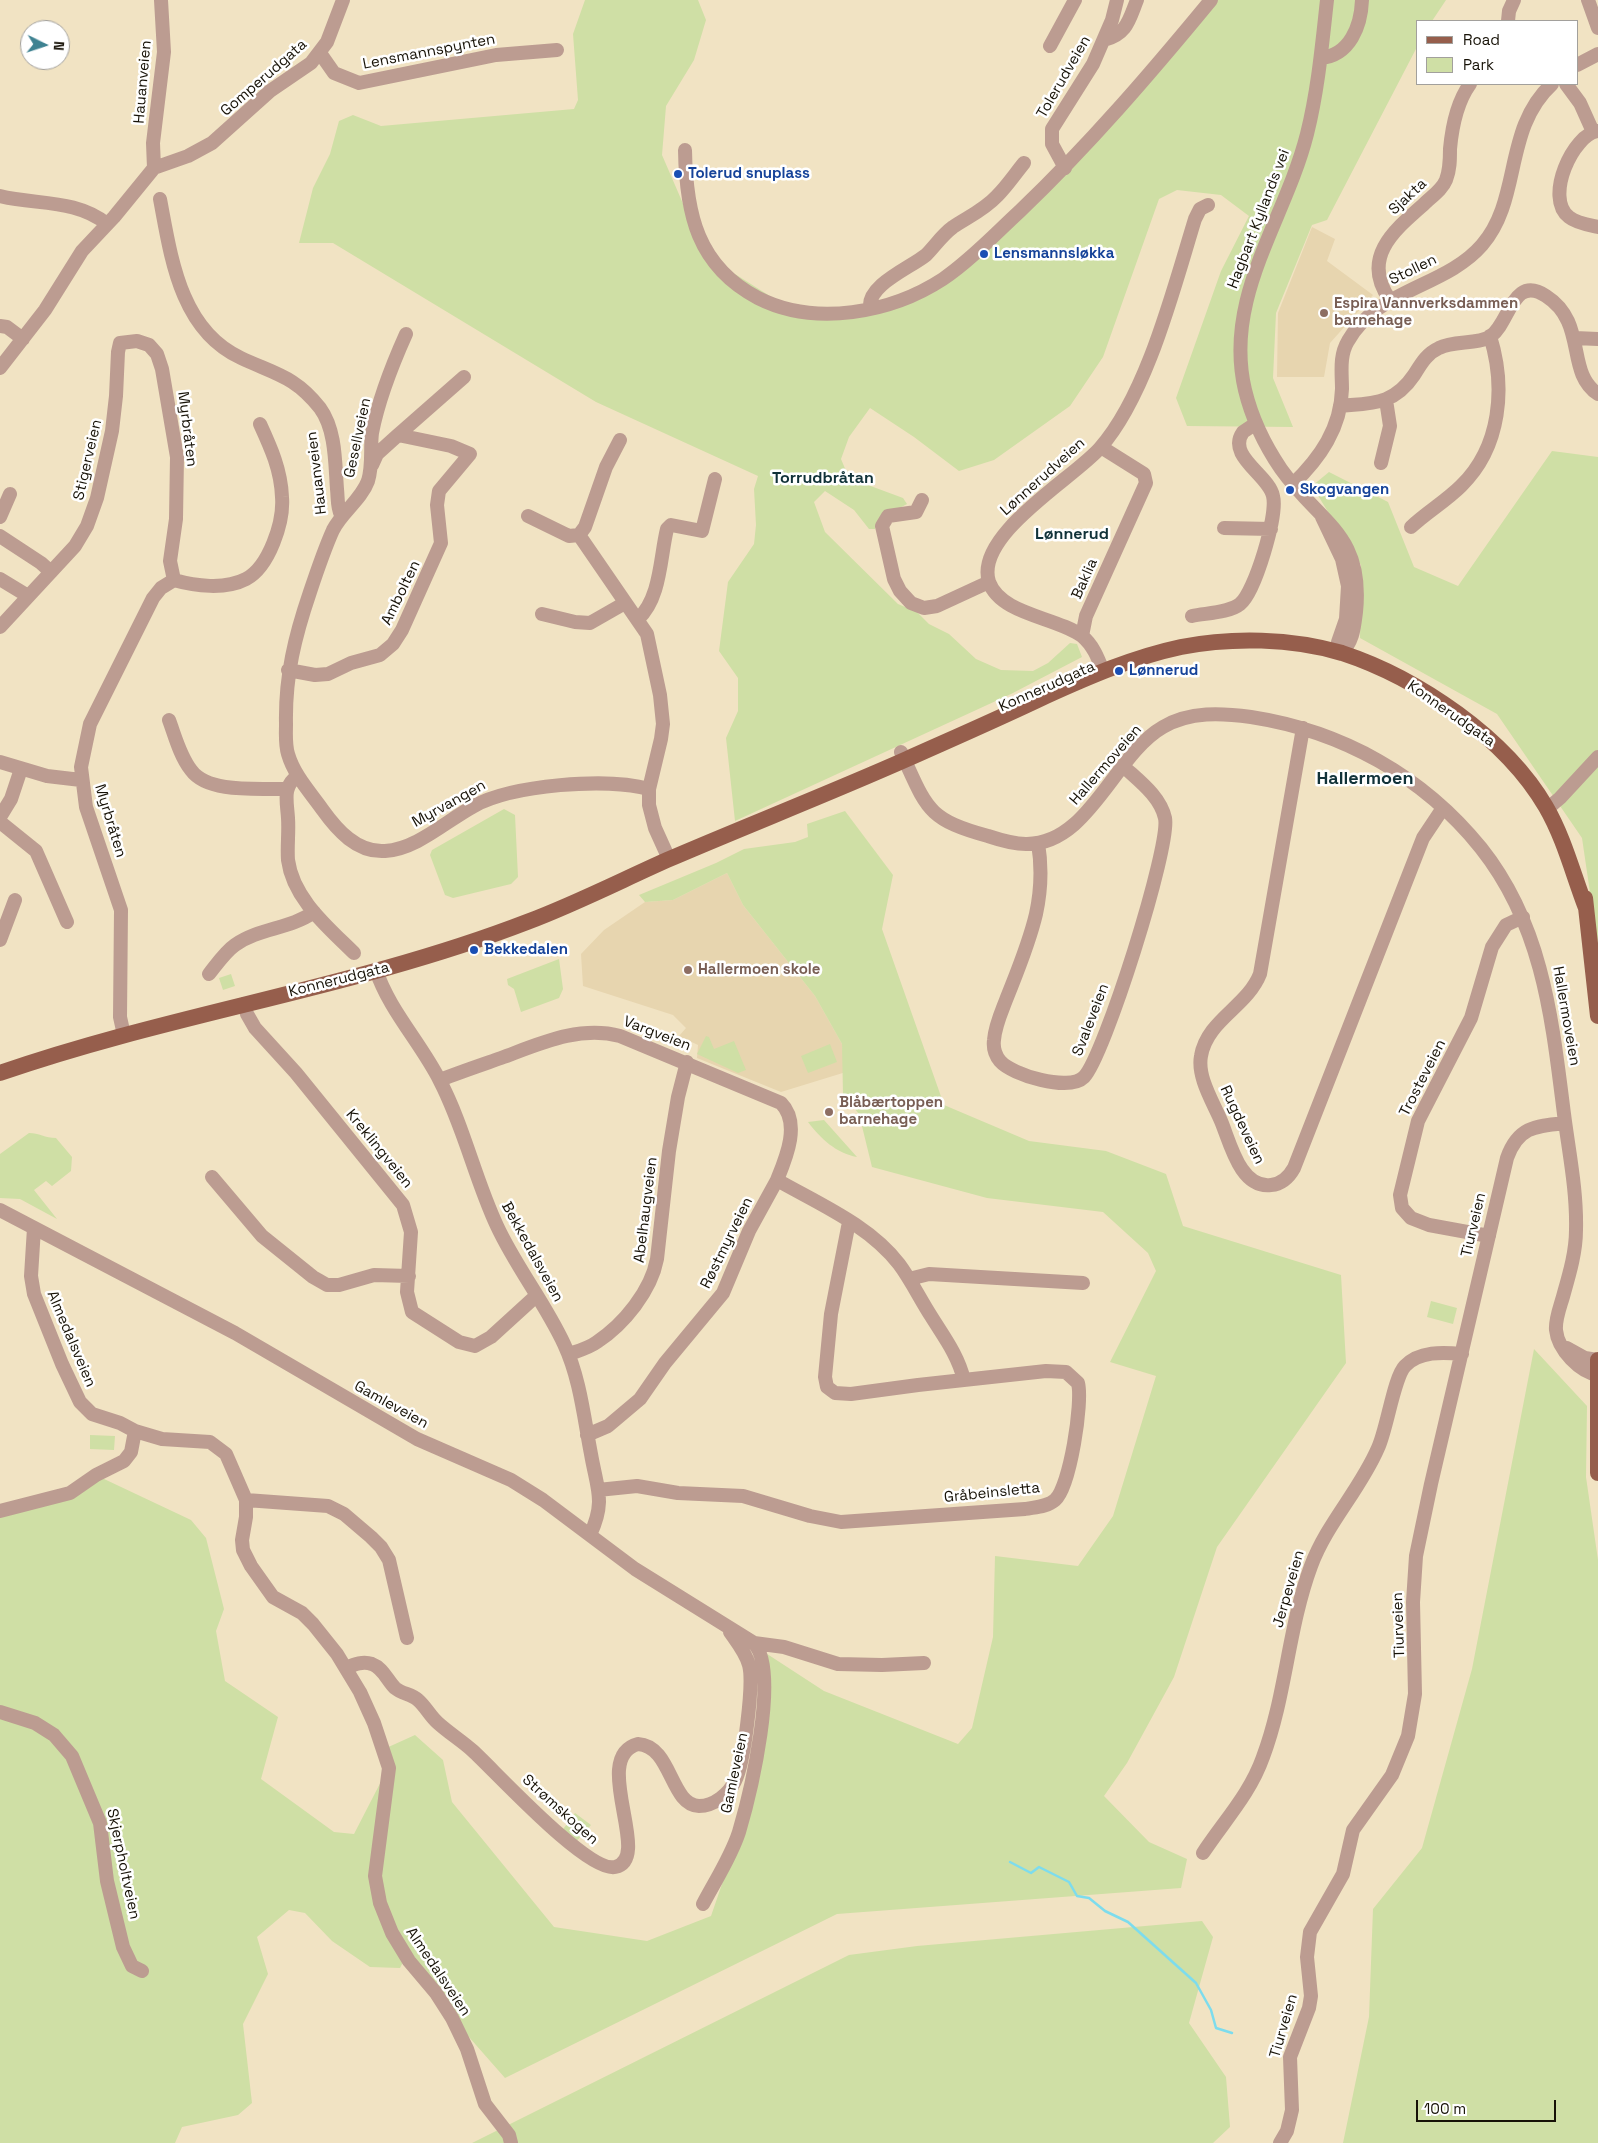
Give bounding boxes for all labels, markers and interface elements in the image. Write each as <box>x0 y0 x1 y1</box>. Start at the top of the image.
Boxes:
north arrow <box>20 20 70 70</box>
legend <box>1416 20 1578 85</box>
street label: Lensmannspynten <box>361 30 497 74</box>
text: Road <box>1463 30 1500 49</box>
street label: Tolerudveien <box>1033 33 1095 121</box>
street label: Gomperudgata <box>217 36 311 120</box>
street label: Hauanveien <box>130 40 156 124</box>
text: N <box>50 41 68 51</box>
text: Park <box>1463 55 1494 74</box>
street label: Hagbart Kyllands vei <box>1224 147 1294 291</box>
place label: Tolerud snuplass <box>688 165 810 183</box>
marker: Tolerud snuplass <box>672 168 684 180</box>
street label: Sjakta <box>1385 175 1431 219</box>
place label: Lensmannsløkka <box>994 245 1114 263</box>
marker: Lensmannsløkka <box>978 248 990 260</box>
street label: Stollen <box>1386 251 1440 289</box>
place label: Espira Vannverksdammen barnehage <box>1334 295 1518 330</box>
marker: Espira Vannverksdammen barnehage <box>1318 307 1330 319</box>
street label: Myrbråten <box>173 390 201 468</box>
street label: Gesellveien <box>341 396 375 480</box>
street label: Stigerveien <box>70 418 106 502</box>
street label: Hauanveien <box>303 430 331 516</box>
street label: Lønnerudveien <box>997 434 1089 520</box>
district label: Torrudbråtan <box>772 469 874 489</box>
place label: Skogvangen <box>1300 481 1389 499</box>
marker: Skogvangen <box>1284 484 1296 496</box>
district label: Lønnerud <box>1035 525 1109 545</box>
street label: Baklia <box>1068 556 1102 602</box>
street label: Ambolten <box>378 558 424 628</box>
street label: Konnerudgata <box>996 658 1098 716</box>
place label: Lønnerud <box>1129 662 1198 680</box>
marker: Lønnerud <box>1113 665 1125 677</box>
street label: Konnerudgata <box>1404 677 1498 751</box>
street label: Hallermoveien <box>1066 721 1146 809</box>
district label: Hallermoen <box>1316 768 1414 790</box>
street label: Myrvangen <box>409 776 489 832</box>
street label: Myrbråten <box>90 782 130 860</box>
place label: Bekkedalen <box>484 941 568 959</box>
marker: Bekkedalen <box>468 944 480 956</box>
street label: Konnerudgata <box>287 959 391 1001</box>
place label: Hallermoen skole <box>698 961 820 979</box>
marker: Hallermoen skole <box>682 964 694 976</box>
street label: Hallermoveien <box>1548 965 1584 1067</box>
street label: Svaleveien <box>1069 981 1113 1059</box>
street label: Vargveien <box>621 1013 693 1055</box>
street label: Trosteveien <box>1396 1037 1450 1119</box>
street label: Rugdeveien <box>1216 1083 1268 1167</box>
place label: Blåbærtoppen barnehage <box>839 1094 943 1129</box>
street label: Kreklingveien <box>342 1106 416 1192</box>
marker: Blåbærtoppen barnehage <box>823 1106 835 1118</box>
street label: Abelhaugveien <box>631 1156 661 1264</box>
street label: Tiurveien <box>1458 1191 1490 1259</box>
street label: Røstmyrveien <box>697 1194 757 1292</box>
street label: Bekkedalsveien <box>497 1199 567 1305</box>
street label: Almedalsveien <box>43 1288 99 1390</box>
street label: Gamleveien <box>351 1377 431 1433</box>
street label: Gråbeinsletta <box>943 1479 1041 1507</box>
street label: Jerpeveien <box>1269 1548 1309 1630</box>
street label: Tiurveien <box>1389 1592 1409 1658</box>
street label: Gamleveien <box>718 1731 752 1815</box>
street label: Strømskogen <box>518 1771 602 1849</box>
street label: Skjerpholtveien <box>102 1807 144 1921</box>
street label: Almedalsveien <box>402 1924 474 2020</box>
street label: Tiurveien <box>1266 1992 1302 2060</box>
scale bar <box>1418 2090 1558 2122</box>
text: 100 m <box>1424 2099 1466 2118</box>

